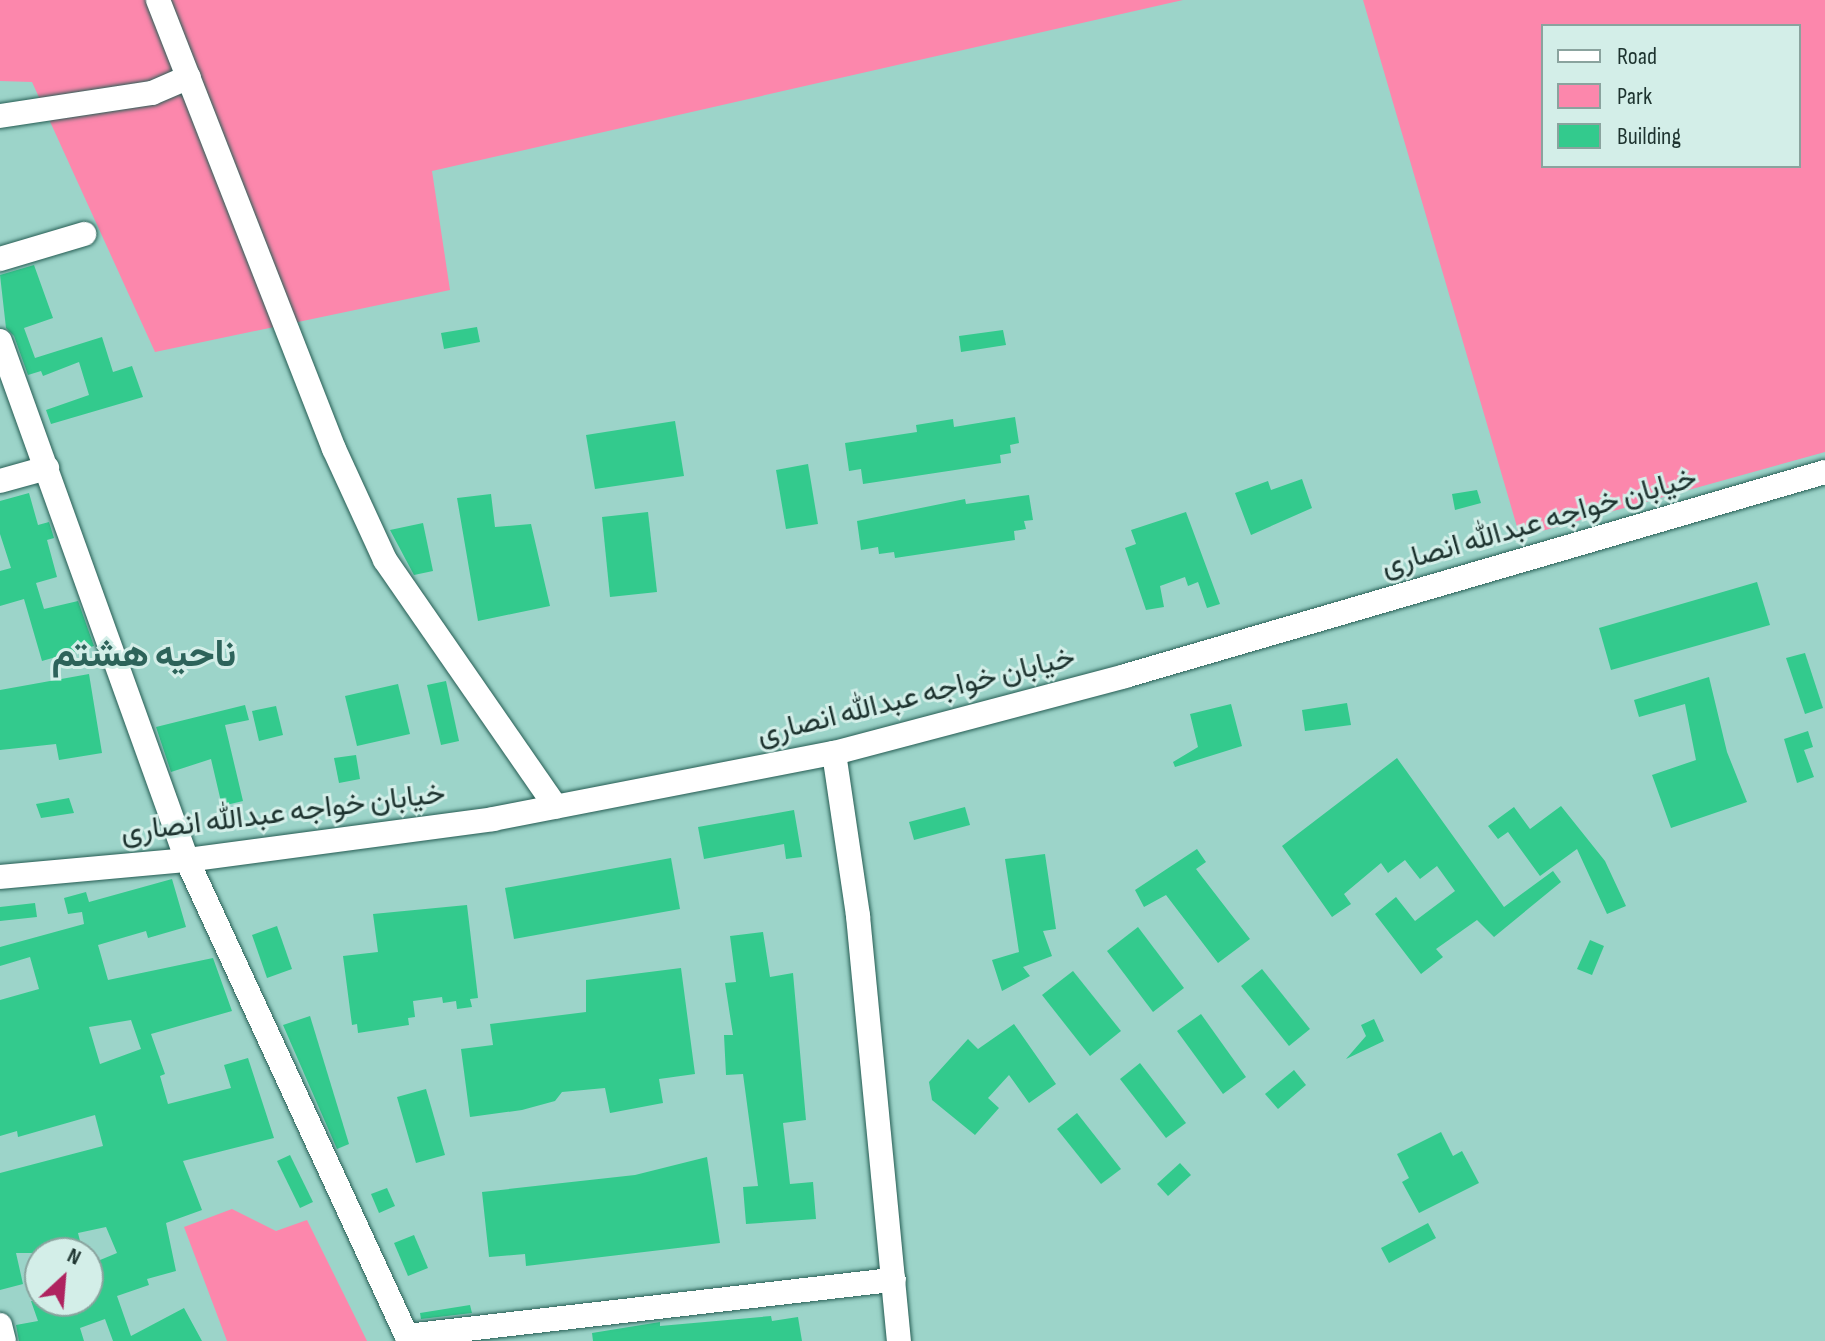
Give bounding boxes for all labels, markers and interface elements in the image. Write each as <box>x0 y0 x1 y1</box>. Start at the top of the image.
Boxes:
legend <box>1541 24 1801 168</box>
text: Road <box>1617 42 1657 71</box>
text: Park <box>1617 82 1652 111</box>
text: Building <box>1617 122 1681 151</box>
street label: خیابان خواجه عبدالله انصاری <box>1377 460 1701 584</box>
district label: ناحیه هشتم <box>52 632 236 678</box>
street label: خیابان خواجه عبدالله انصاری <box>753 639 1079 753</box>
street label: خیابان خواجه عبدالله انصاری <box>119 775 447 851</box>
north arrow <box>24 1237 104 1317</box>
text: N <box>63 1242 85 1271</box>

